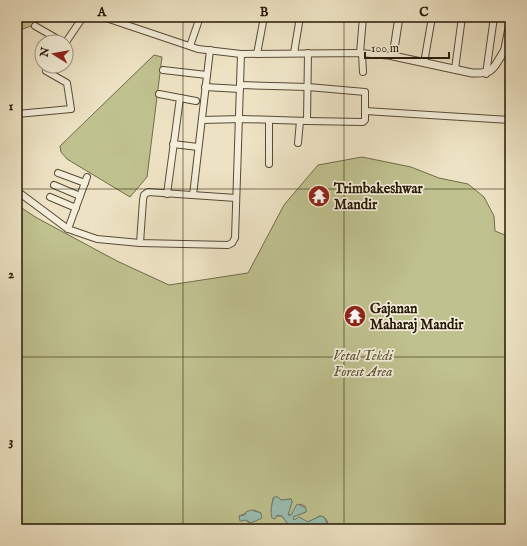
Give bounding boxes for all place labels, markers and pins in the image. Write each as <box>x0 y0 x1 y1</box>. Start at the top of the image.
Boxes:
place label: Trimbakeshwar Mandir <box>333 180 424 214</box>
temple icon: Trimbakeshwar Mandir <box>306 183 332 209</box>
place label: Gajanan Maharaj Mandir <box>370 300 464 334</box>
temple icon: Gajanan Maharaj Mandir <box>342 303 368 329</box>

